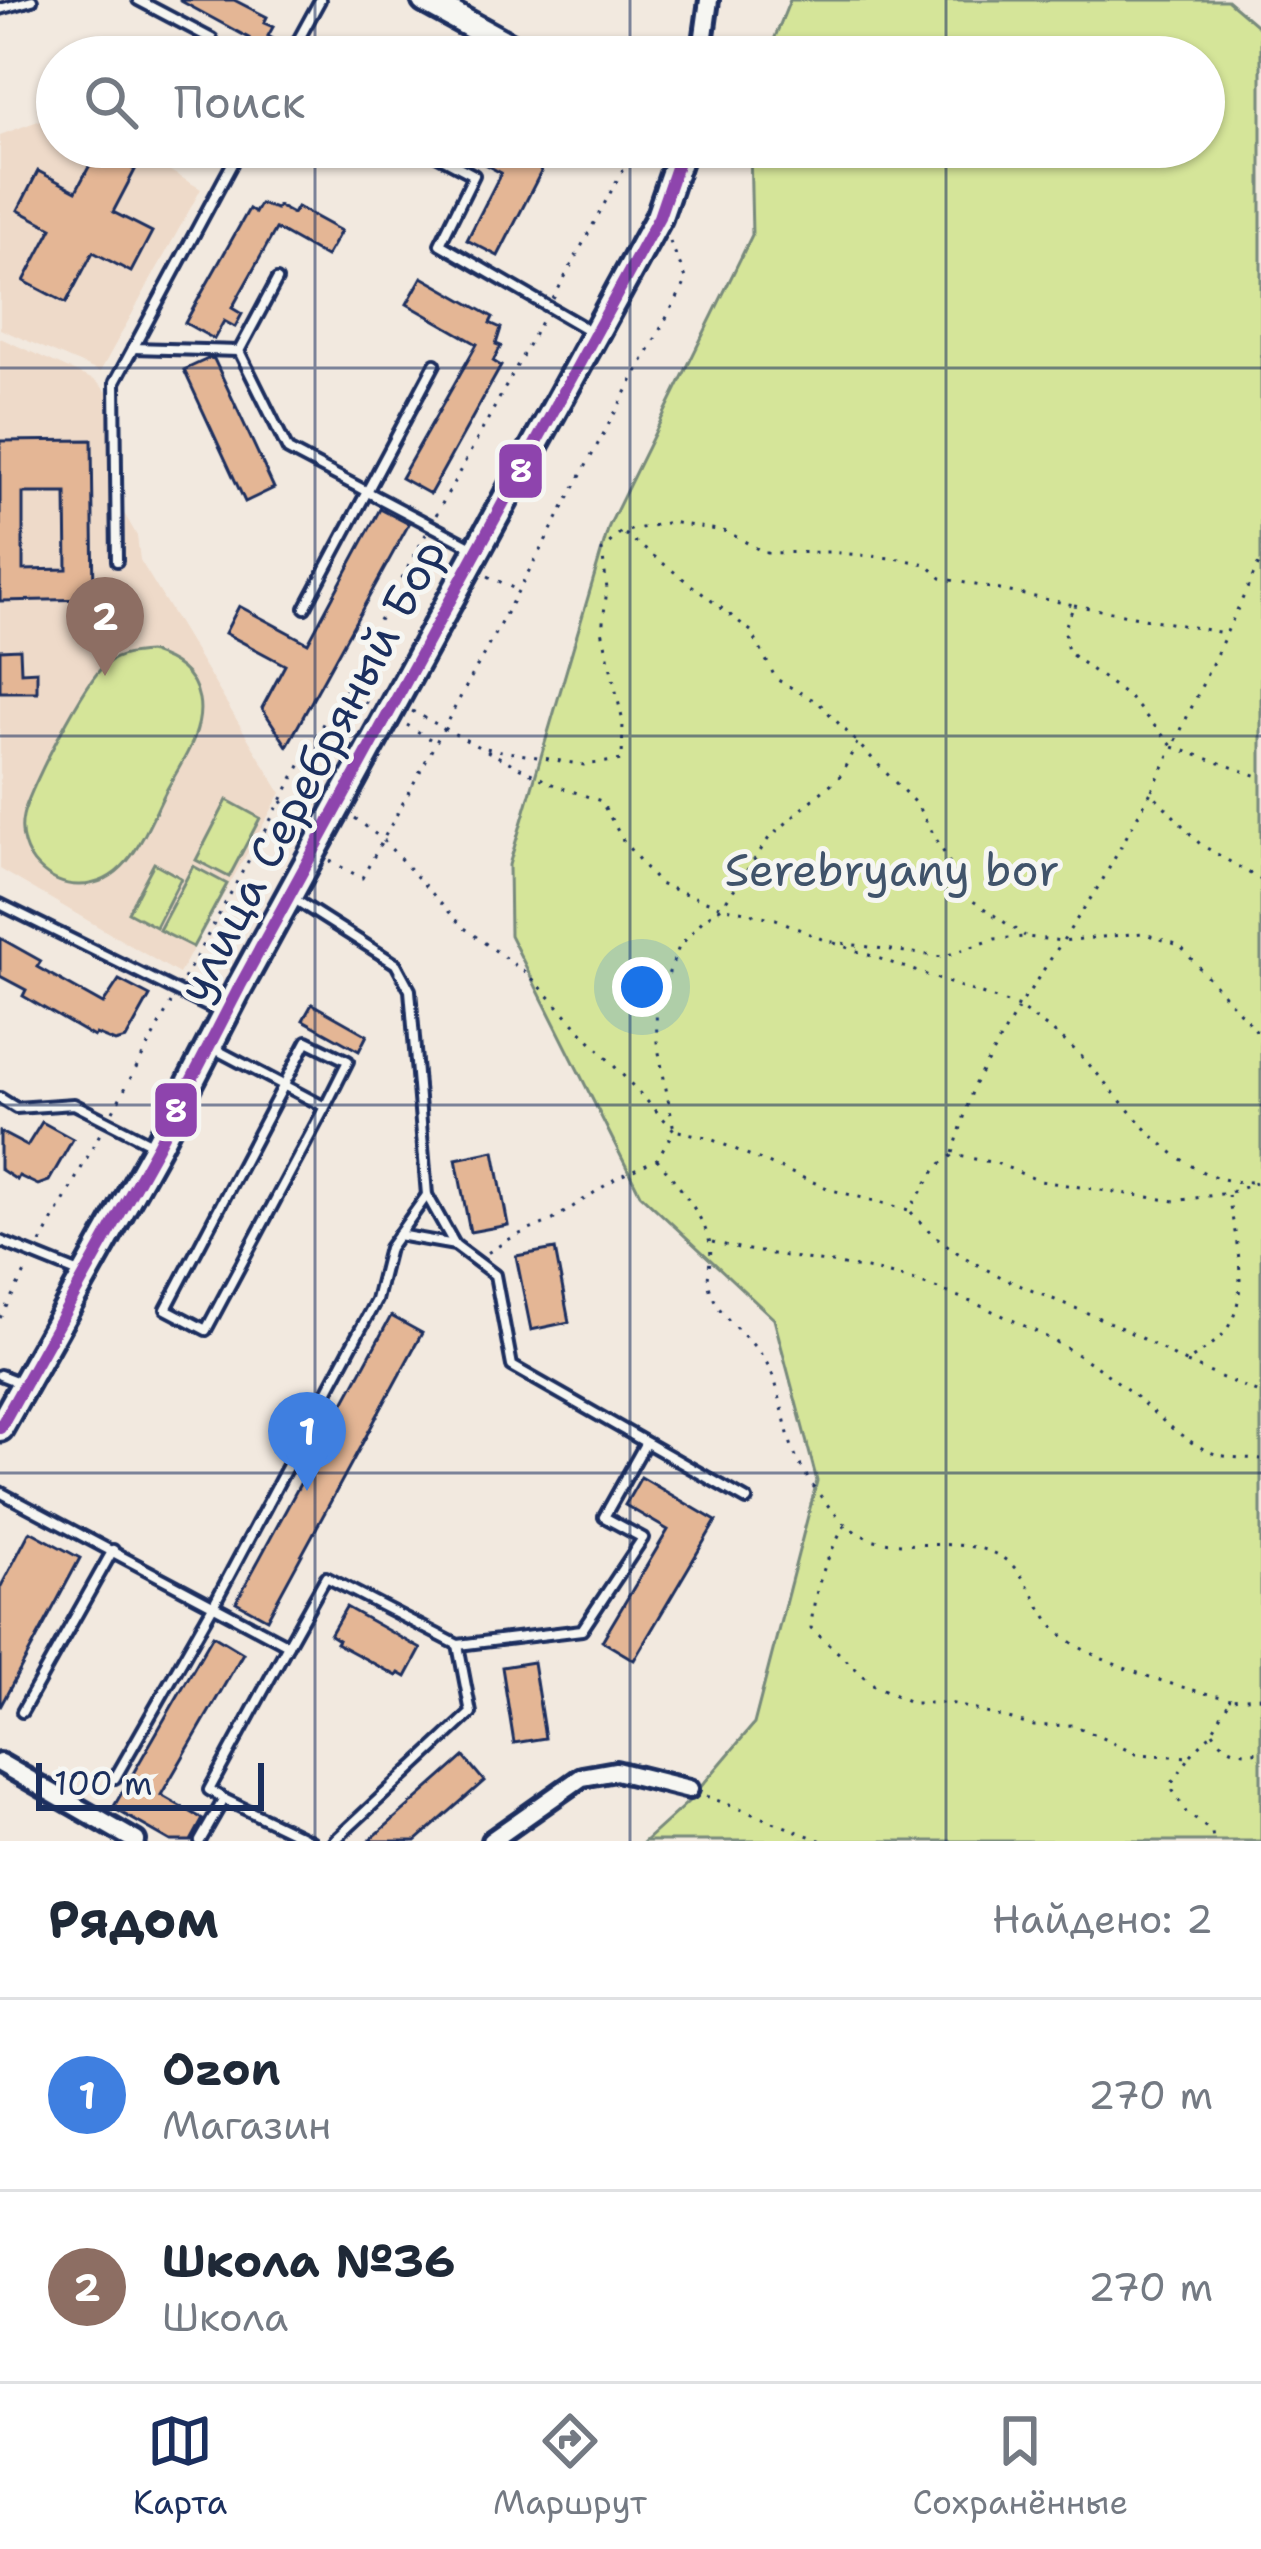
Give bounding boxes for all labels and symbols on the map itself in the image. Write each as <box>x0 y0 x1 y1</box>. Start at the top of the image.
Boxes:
line badge: 8 <box>497 442 544 500</box>
text: 8 <box>509 448 533 493</box>
street label: улица Серебряный Бор <box>163 528 459 1012</box>
pin: 2 <box>66 577 144 676</box>
park label: Serebryany bor <box>724 840 1060 900</box>
your location <box>612 957 672 1017</box>
line badge: 8 <box>153 1081 199 1139</box>
text: 8 <box>164 1088 188 1133</box>
pin: 1 <box>268 1392 346 1491</box>
scale bar <box>36 1757 264 1810</box>

